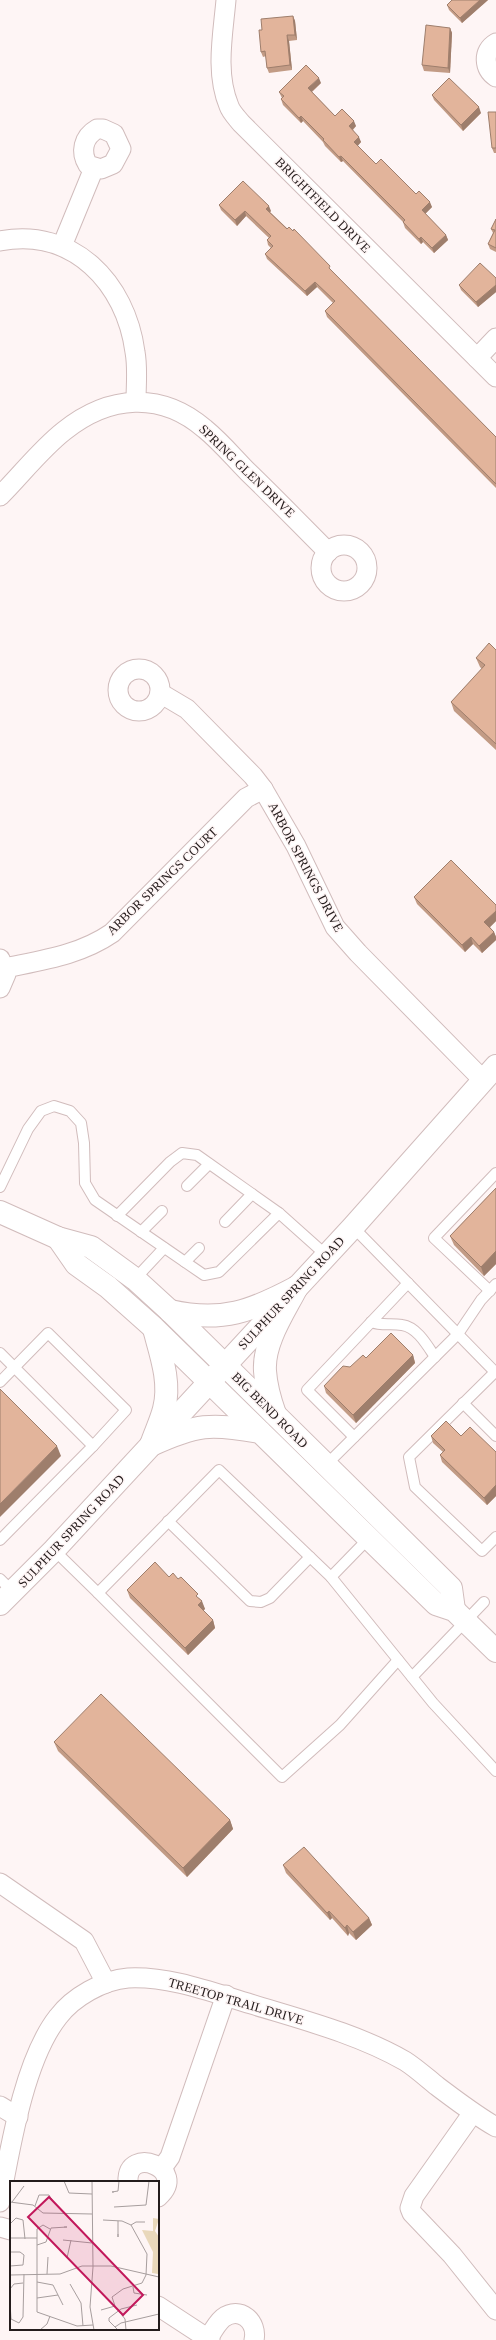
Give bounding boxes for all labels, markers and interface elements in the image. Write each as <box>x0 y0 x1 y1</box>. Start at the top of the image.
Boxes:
street label: BRIGHTFIELD DRIVE <box>272 154 374 256</box>
street label: SPRING GLEN DRIVE <box>196 421 298 521</box>
street label: ARBOR SPRINGS DRIVE <box>265 800 347 934</box>
street label: ARBOR SPRINGS COURT <box>104 824 220 938</box>
street label: SULPHUR SPRING ROAD <box>235 1233 347 1353</box>
street label: BIG BEND ROAD <box>229 1369 311 1451</box>
street label: SULPHUR SPRING ROAD <box>15 1471 127 1591</box>
street label: TREETOP TRAIL DRIVE <box>167 1974 305 2028</box>
inset map <box>10 2181 159 2330</box>

